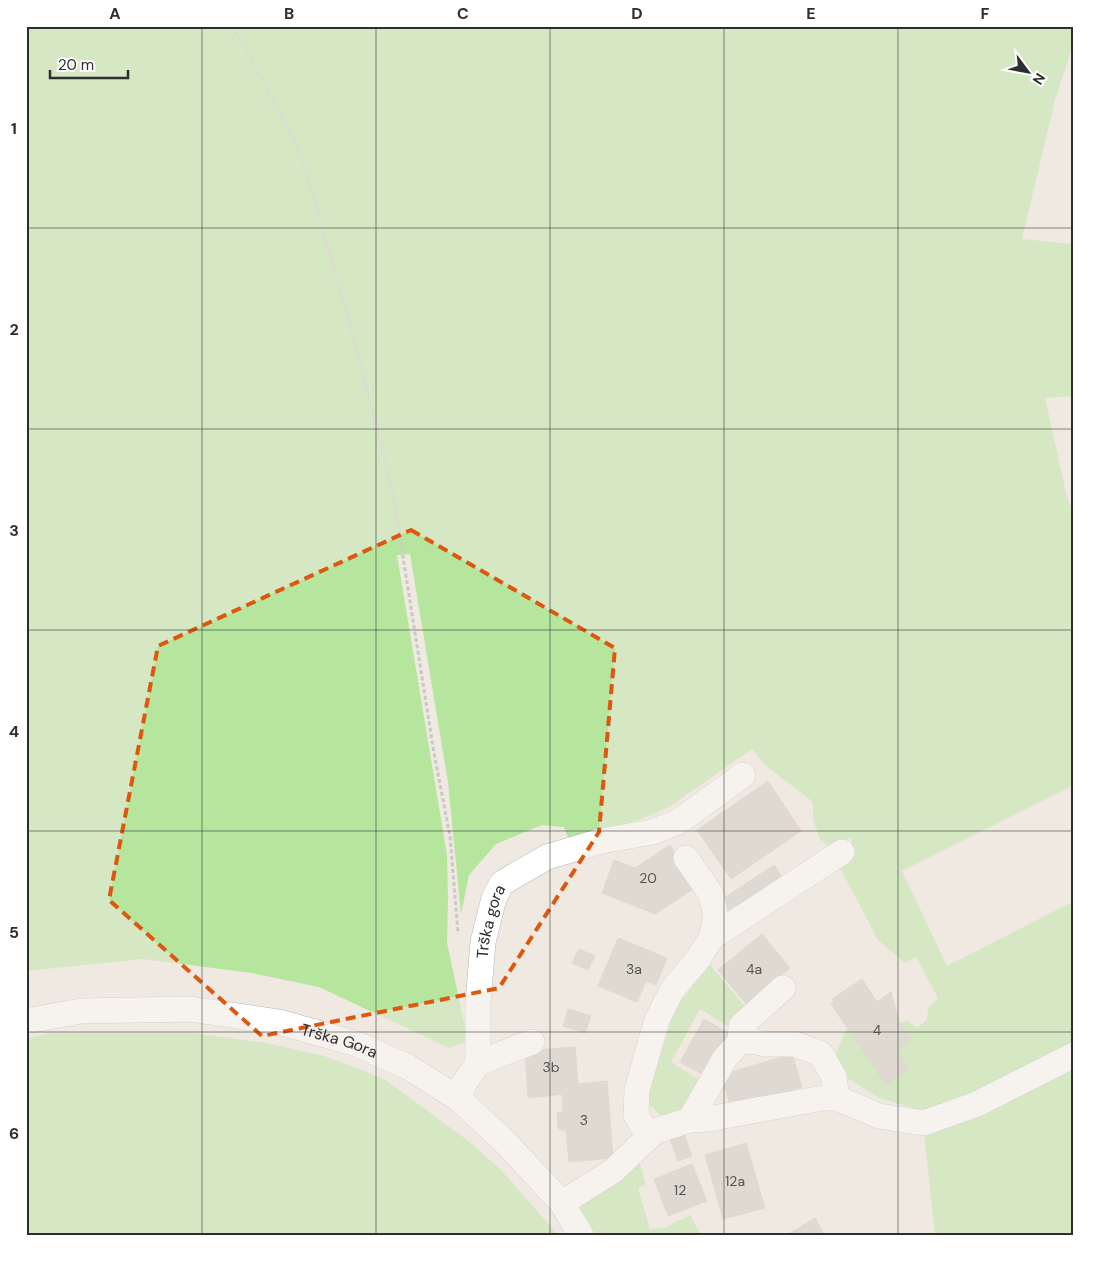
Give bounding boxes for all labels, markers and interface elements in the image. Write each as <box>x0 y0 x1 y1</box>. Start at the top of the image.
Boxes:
text: A <box>109 3 121 24</box>
text: B <box>284 3 294 24</box>
text: C <box>457 3 469 24</box>
text: D <box>631 3 643 24</box>
text: E <box>806 3 816 24</box>
text: F <box>981 3 990 24</box>
scale bar <box>50 48 128 80</box>
north arrow <box>1002 48 1052 98</box>
text: 20 m <box>58 55 94 75</box>
text: N <box>1029 70 1049 88</box>
text: 1 <box>11 118 17 139</box>
text: 2 <box>9 319 19 340</box>
text: 3 <box>9 520 19 541</box>
text: 4 <box>9 721 19 742</box>
house number: 20 <box>639 869 657 887</box>
street label: Trška gora <box>472 881 510 959</box>
text: 5 <box>9 922 19 943</box>
house number: 3a <box>626 960 642 978</box>
house number: 4a <box>746 960 762 978</box>
street label: Trška Gora <box>299 1019 381 1063</box>
house number: 4 <box>873 1021 882 1039</box>
house number: 3b <box>542 1058 560 1076</box>
house number: 3 <box>580 1111 588 1129</box>
text: 6 <box>9 1123 19 1144</box>
house number: 12a <box>725 1172 745 1190</box>
house number: 12 <box>674 1181 686 1199</box>

